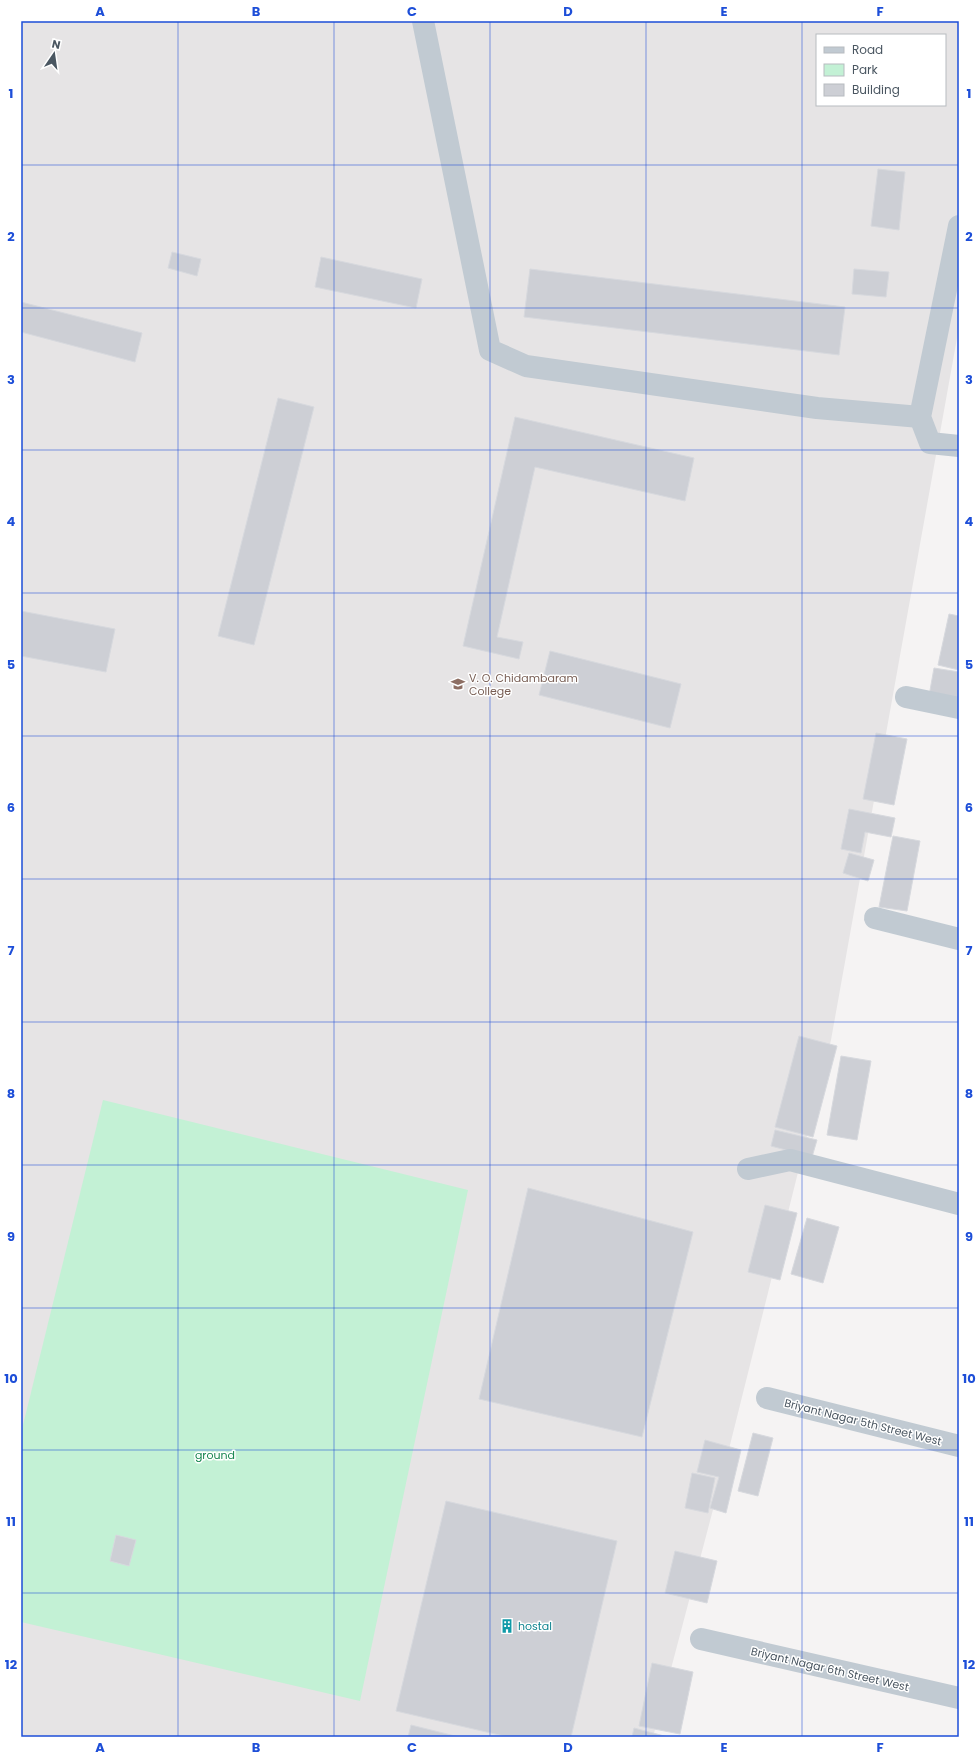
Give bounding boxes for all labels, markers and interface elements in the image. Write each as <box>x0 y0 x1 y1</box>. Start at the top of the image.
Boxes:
text: A <box>95 2 105 21</box>
text: B <box>252 2 261 21</box>
text: C <box>407 2 417 21</box>
text: D <box>563 2 573 21</box>
text: E <box>720 2 728 21</box>
text: F <box>876 2 884 21</box>
north arrow <box>34 34 74 74</box>
legend <box>816 34 946 106</box>
text: N <box>50 36 62 53</box>
text: Road <box>852 41 883 58</box>
text: Park <box>852 61 879 78</box>
text: Building <box>852 81 900 98</box>
text: 1 <box>9 84 13 103</box>
text: 1 <box>967 84 971 103</box>
text: 2 <box>7 227 15 246</box>
text: 2 <box>965 227 973 246</box>
text: 3 <box>7 370 15 389</box>
text: 3 <box>965 370 973 389</box>
text: 4 <box>7 512 16 531</box>
text: 4 <box>965 512 974 531</box>
text: 5 <box>7 655 15 674</box>
text: 5 <box>965 655 973 674</box>
place label: V. O. Chidambaram College <box>469 670 578 699</box>
school or university icon: V. O. Chidambaram College <box>450 676 466 692</box>
text: 6 <box>7 798 15 817</box>
text: 6 <box>965 798 973 817</box>
text: 7 <box>8 941 15 960</box>
text: 7 <box>966 941 973 960</box>
text: 8 <box>7 1084 15 1103</box>
text: 8 <box>965 1084 973 1103</box>
text: 9 <box>7 1227 15 1246</box>
text: 9 <box>965 1227 973 1246</box>
text: 10 <box>4 1369 18 1388</box>
text: 10 <box>962 1369 976 1388</box>
street label: Briyant Nagar 5th Street West <box>783 1395 943 1449</box>
park label: ground <box>195 1447 235 1463</box>
text: 11 <box>6 1512 16 1531</box>
text: 11 <box>964 1512 974 1531</box>
building icon: hostal <box>499 1618 515 1634</box>
place label: hostal <box>518 1618 552 1634</box>
street label: Briyant Nagar 6th Street West <box>749 1643 911 1695</box>
text: 12 <box>5 1655 18 1674</box>
text: 12 <box>963 1655 976 1674</box>
text: A <box>95 1738 105 1757</box>
text: B <box>252 1738 261 1757</box>
text: C <box>407 1738 417 1757</box>
text: D <box>563 1738 573 1757</box>
text: E <box>720 1738 728 1757</box>
text: F <box>876 1738 884 1757</box>

